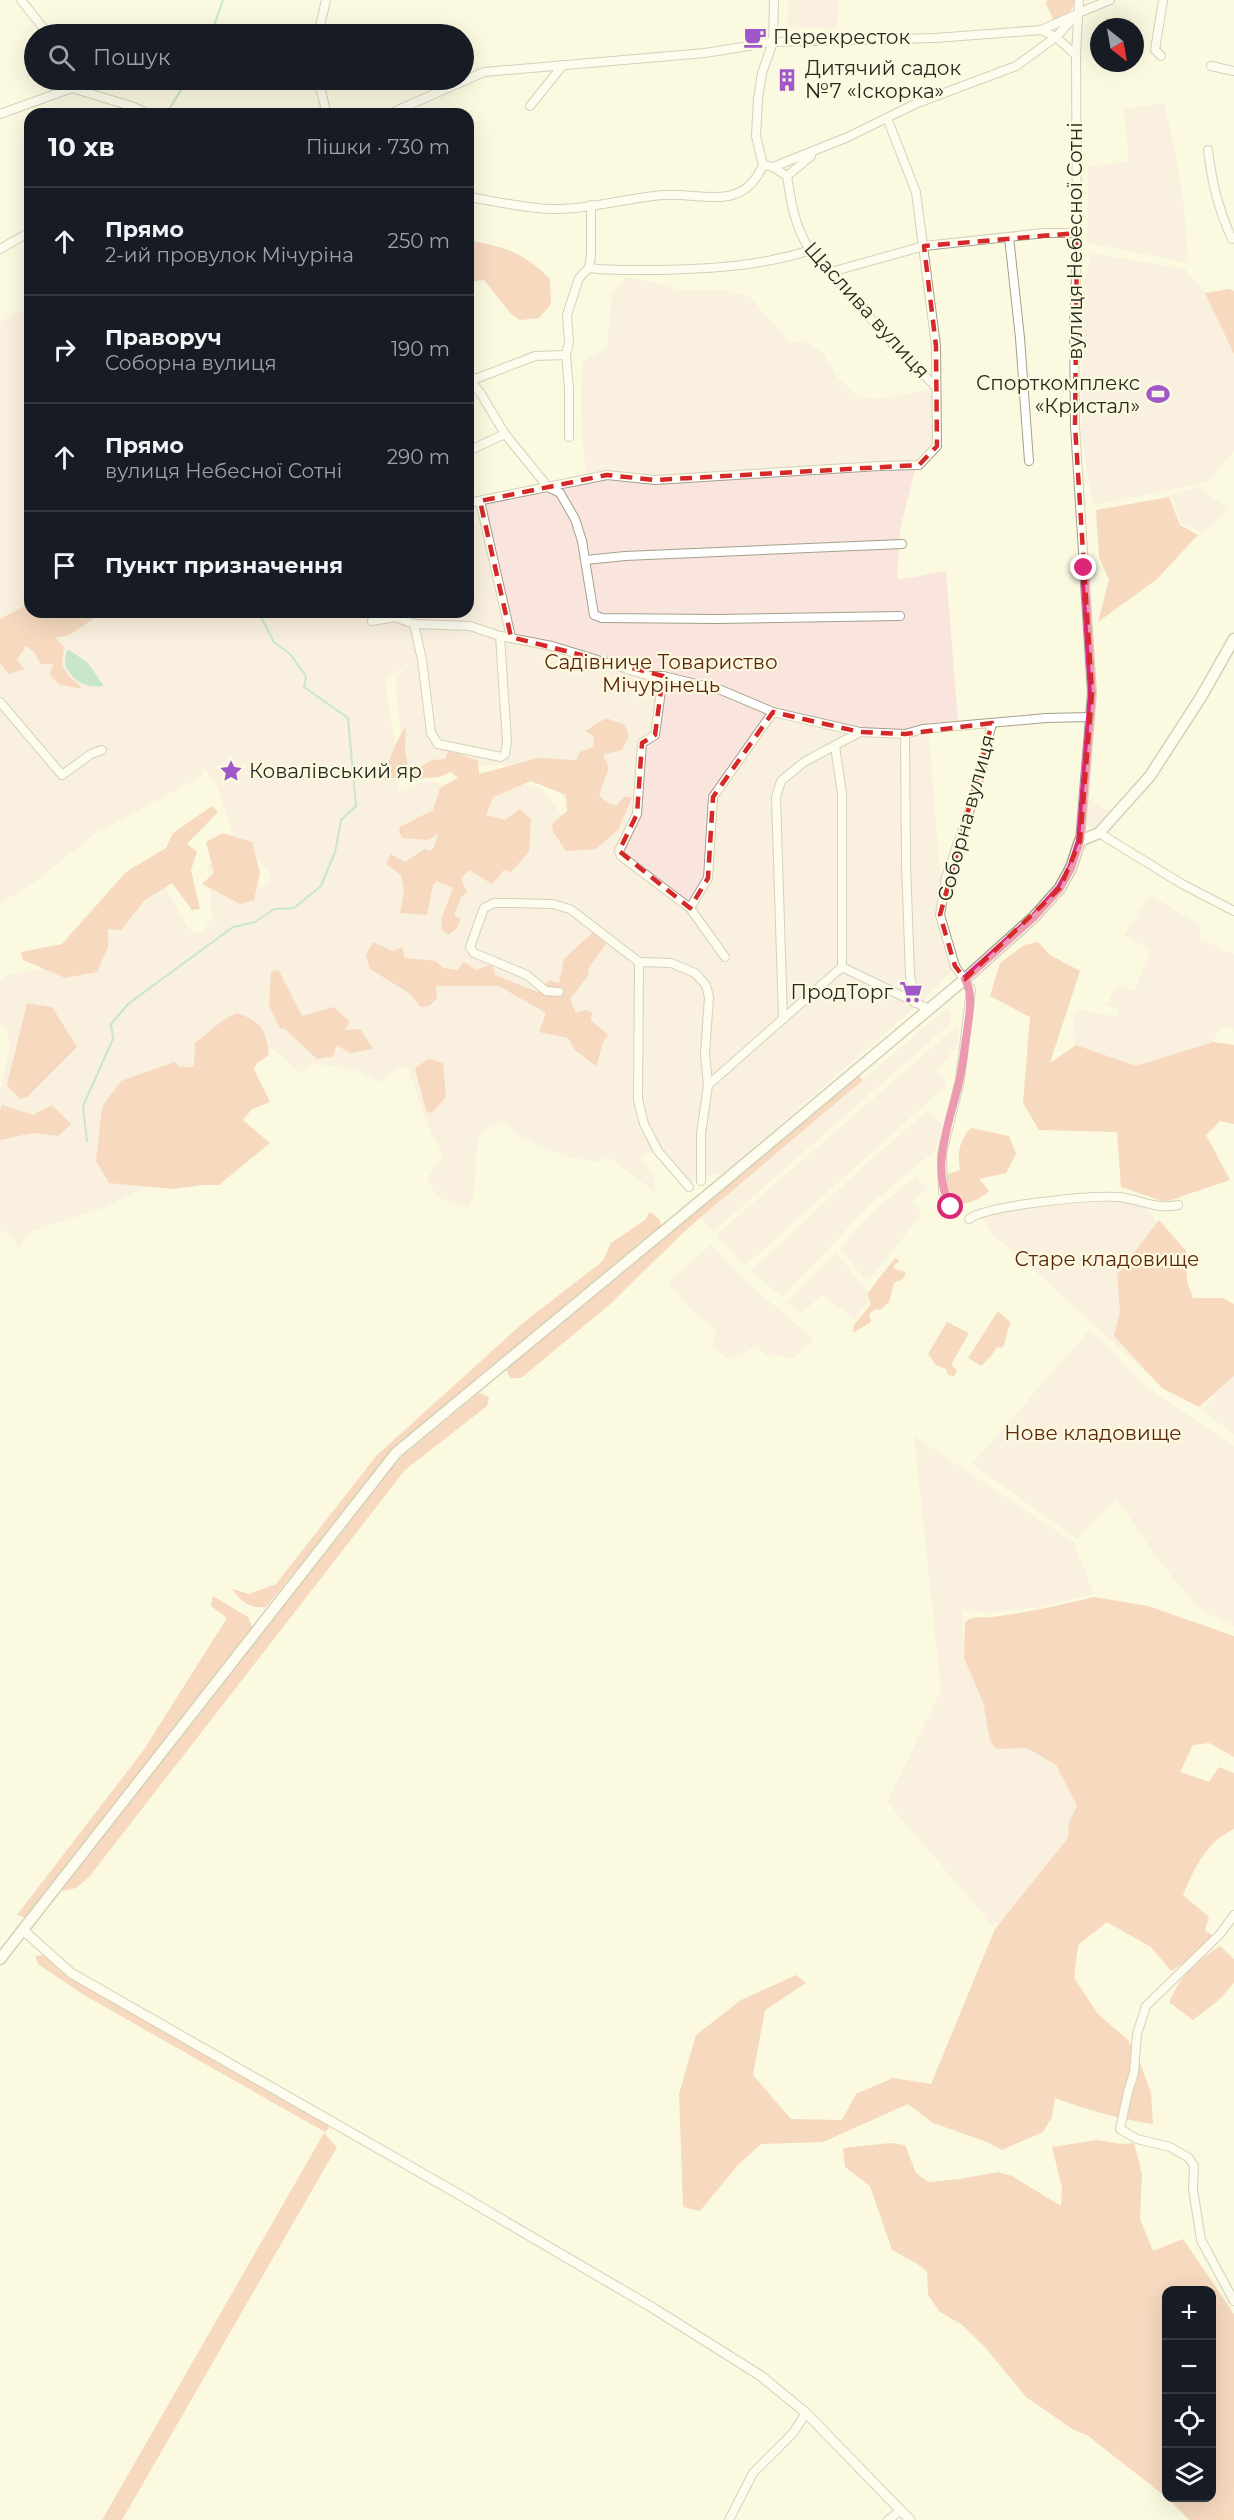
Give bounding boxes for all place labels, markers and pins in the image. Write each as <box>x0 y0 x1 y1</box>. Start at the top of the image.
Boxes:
cafe icon: Перекресток <box>742 24 768 50</box>
place label: Перекресток <box>773 25 910 49</box>
place label: Дитячий садок №7 «Іскорка» <box>805 56 961 103</box>
building icon: Дитячий садок №7 «Іскорка» <box>774 67 800 93</box>
place label: Спорткомплекс «Кристал» <box>976 371 1140 418</box>
sports icon: Спорткомплекс «Кристал» <box>1145 381 1171 407</box>
place icon: Ковалівський яр <box>218 758 244 784</box>
place label: Ковалівський яр <box>249 759 422 783</box>
supermarket icon: ПродТорг <box>898 979 924 1005</box>
place label: ПродТорг <box>790 980 893 1004</box>

